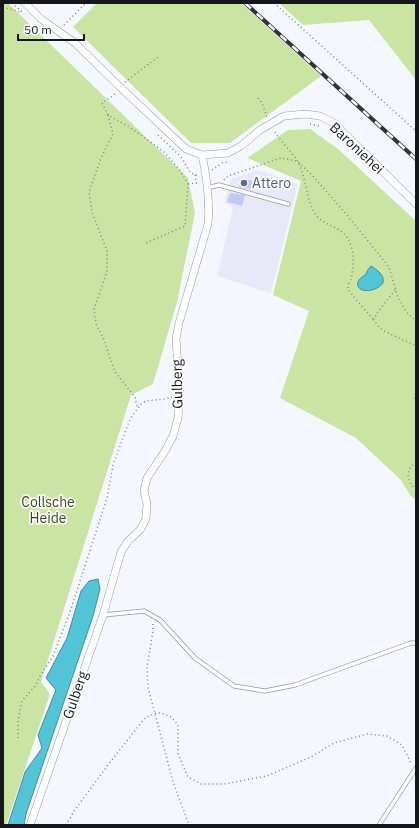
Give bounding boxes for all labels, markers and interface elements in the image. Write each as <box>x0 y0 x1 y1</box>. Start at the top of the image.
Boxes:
scale bar <box>18 16 84 42</box>
text: 50 m <box>24 22 52 37</box>
street label: Baroniehei <box>326 118 388 178</box>
place label: Attero <box>252 174 291 192</box>
marker: Attero <box>239 178 249 188</box>
street label: Gulberg <box>168 358 186 409</box>
park label: Collsche Heide <box>21 493 75 527</box>
street label: Gulberg <box>58 668 92 721</box>

